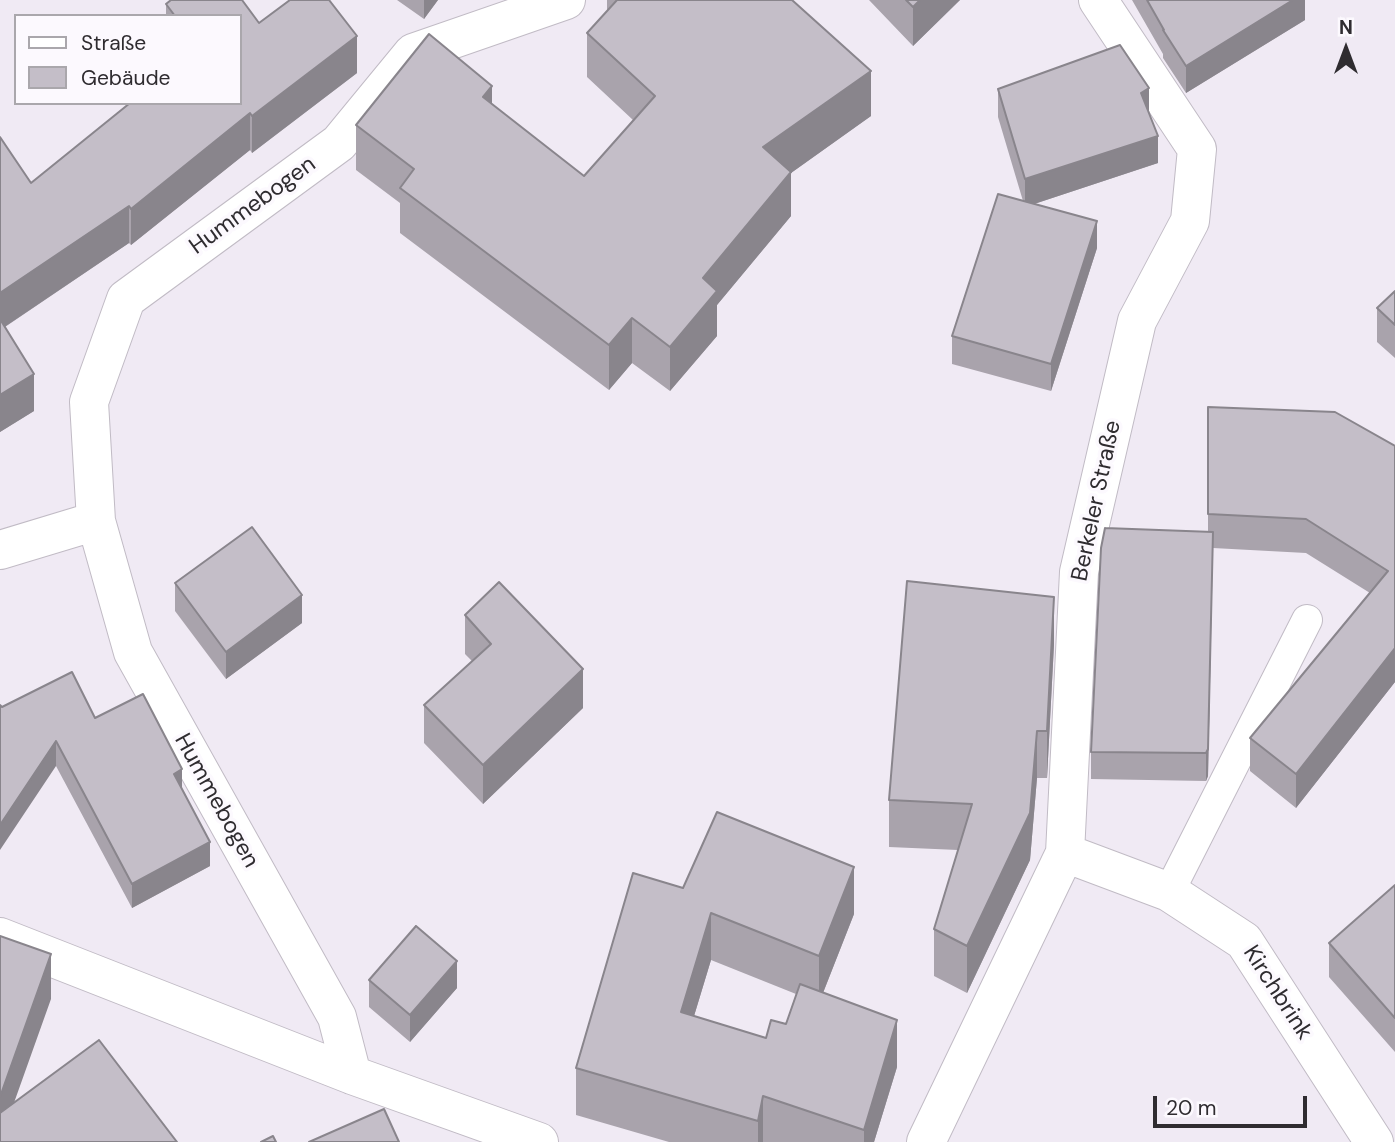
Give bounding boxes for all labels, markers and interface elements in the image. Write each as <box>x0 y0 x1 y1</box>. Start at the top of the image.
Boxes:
legend <box>14 14 242 105</box>
north arrow <box>1311 14 1381 84</box>
text: N <box>1339 15 1353 40</box>
text: Straße <box>81 29 146 57</box>
text: Gebäude <box>81 64 171 92</box>
street label: Hummebogen <box>185 151 321 261</box>
street label: Berkeler Straße <box>1067 418 1127 584</box>
street label: Hummebogen <box>168 729 264 873</box>
street label: Kirchbrink <box>1236 941 1318 1045</box>
scale bar <box>1157 1082 1311 1126</box>
text: 20 m <box>1166 1094 1217 1122</box>

